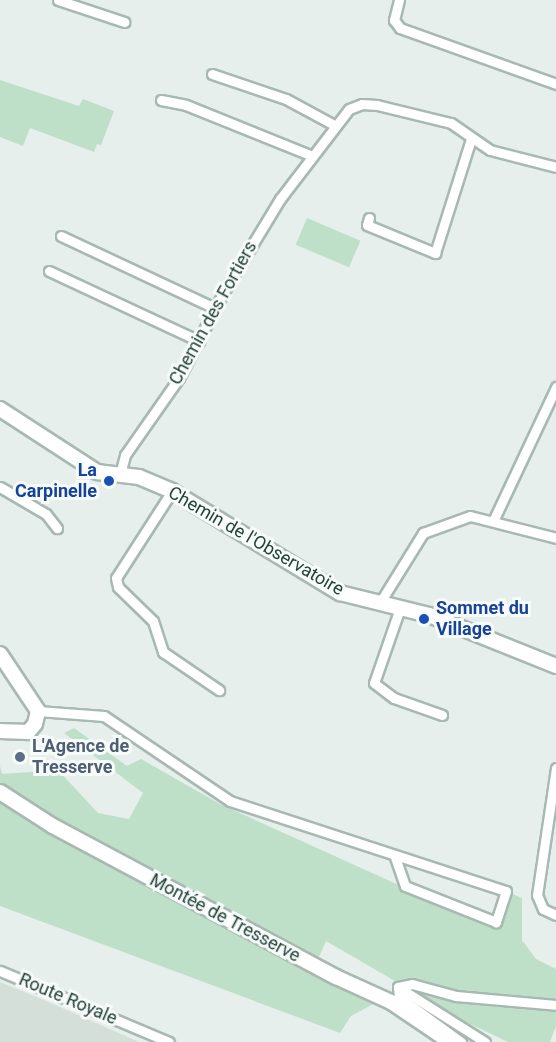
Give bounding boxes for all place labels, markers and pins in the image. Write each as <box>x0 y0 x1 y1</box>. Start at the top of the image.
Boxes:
place label: La Carpinelle <box>15 460 97 502</box>
marker: La Carpinelle <box>102 474 116 488</box>
place label: Sommet du Village <box>436 598 529 640</box>
marker: Sommet du Village <box>417 612 431 626</box>
place label: L'Agence de Tresserve <box>32 736 129 778</box>
marker: L'Agence de Tresserve <box>13 750 27 764</box>

